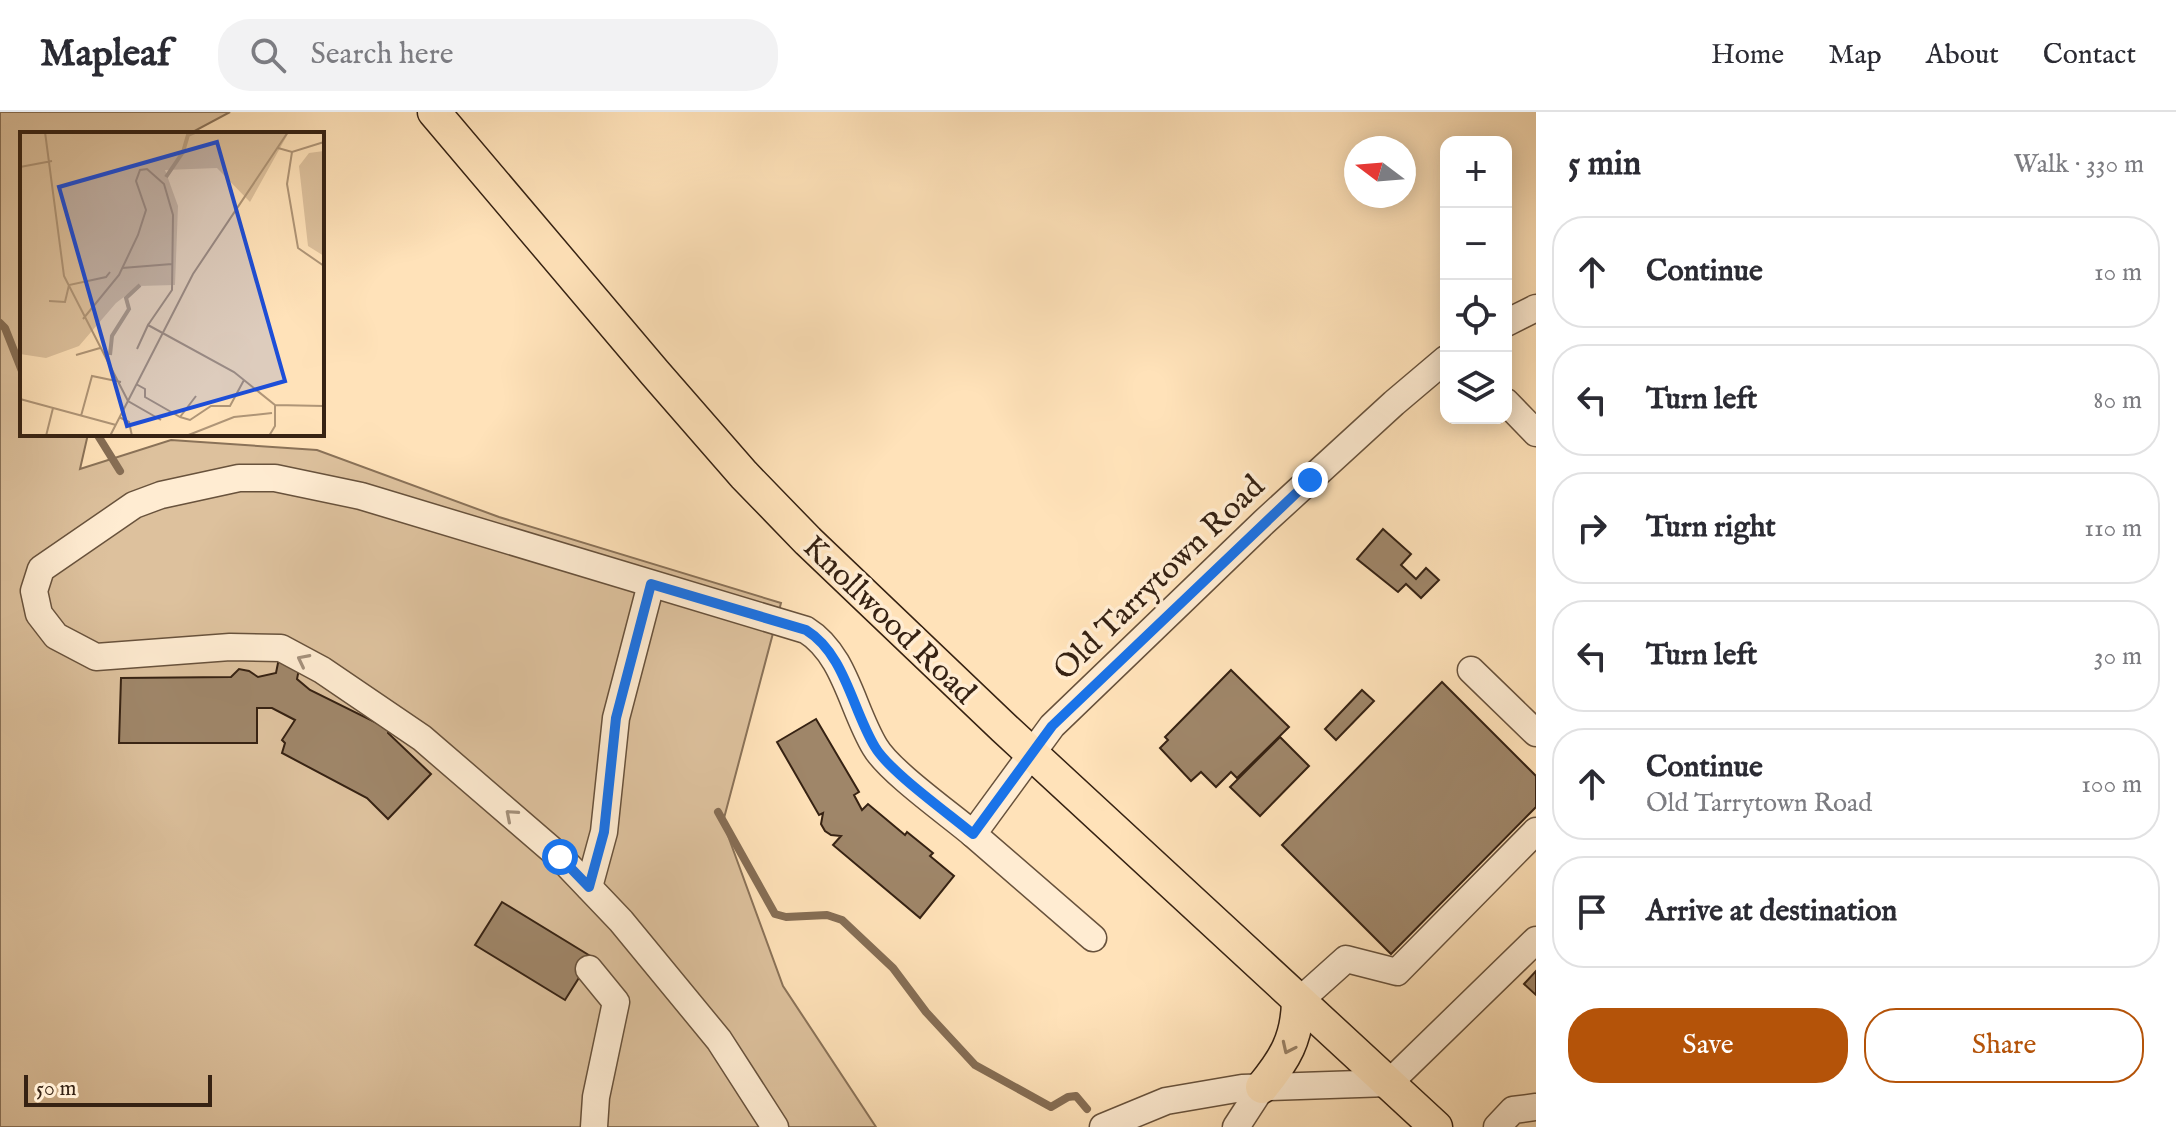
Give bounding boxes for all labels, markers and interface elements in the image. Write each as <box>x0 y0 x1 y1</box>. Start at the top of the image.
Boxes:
search box <box>218 19 778 91</box>
text: Mapleaf <box>40 31 170 79</box>
icon: search <box>246 33 290 77</box>
text: Search here <box>310 36 453 74</box>
text: Home <box>1711 38 1784 73</box>
text: Map <box>1828 38 1882 73</box>
text: About <box>1926 38 1999 73</box>
text: Contact <box>2043 38 2136 73</box>
inset map <box>20 132 324 436</box>
north arrow <box>1344 136 1416 208</box>
map controls <box>1440 136 1512 424</box>
button: + <box>1440 136 1512 208</box>
text: 5 min <box>1568 143 1641 186</box>
text: Walk · 330 m <box>2014 148 2144 181</box>
button: − <box>1440 208 1512 280</box>
icon: ahead <box>1570 250 1614 294</box>
text: Continue <box>1646 253 1763 291</box>
text: 10 m <box>2094 256 2142 289</box>
button: locate <box>1440 280 1512 352</box>
button: layers <box>1440 352 1512 424</box>
icon: left <box>1570 378 1614 422</box>
text: Turn left <box>1646 381 1757 419</box>
text: 80 m <box>2093 384 2142 417</box>
route end <box>1292 462 1328 498</box>
street label: Old Tarrytown Road <box>1045 467 1275 690</box>
icon: right <box>1570 506 1614 550</box>
text: Turn right <box>1646 509 1776 547</box>
text: 110 m <box>2084 512 2142 545</box>
street label: Knollwood Road <box>793 528 984 715</box>
icon: left <box>1570 634 1614 678</box>
text: Turn left <box>1646 637 1757 675</box>
text: 30 m <box>2094 640 2142 673</box>
one-way arrow <box>297 654 312 670</box>
text: Continue <box>1646 749 1763 787</box>
icon: ahead <box>1570 762 1614 806</box>
text: 100 m <box>2081 768 2142 801</box>
text: Old Tarrytown Road <box>1646 787 1872 820</box>
one-way arrow <box>506 811 521 825</box>
route start <box>542 839 578 875</box>
icon: arrive <box>1570 890 1614 934</box>
text: Arrive at destination <box>1646 893 1897 931</box>
button: Save <box>1568 1008 1848 1083</box>
button: Share <box>1864 1008 2144 1083</box>
one-way arrow <box>1282 1040 1298 1054</box>
scale bar <box>24 1071 212 1107</box>
text: 50 m <box>36 1075 77 1103</box>

